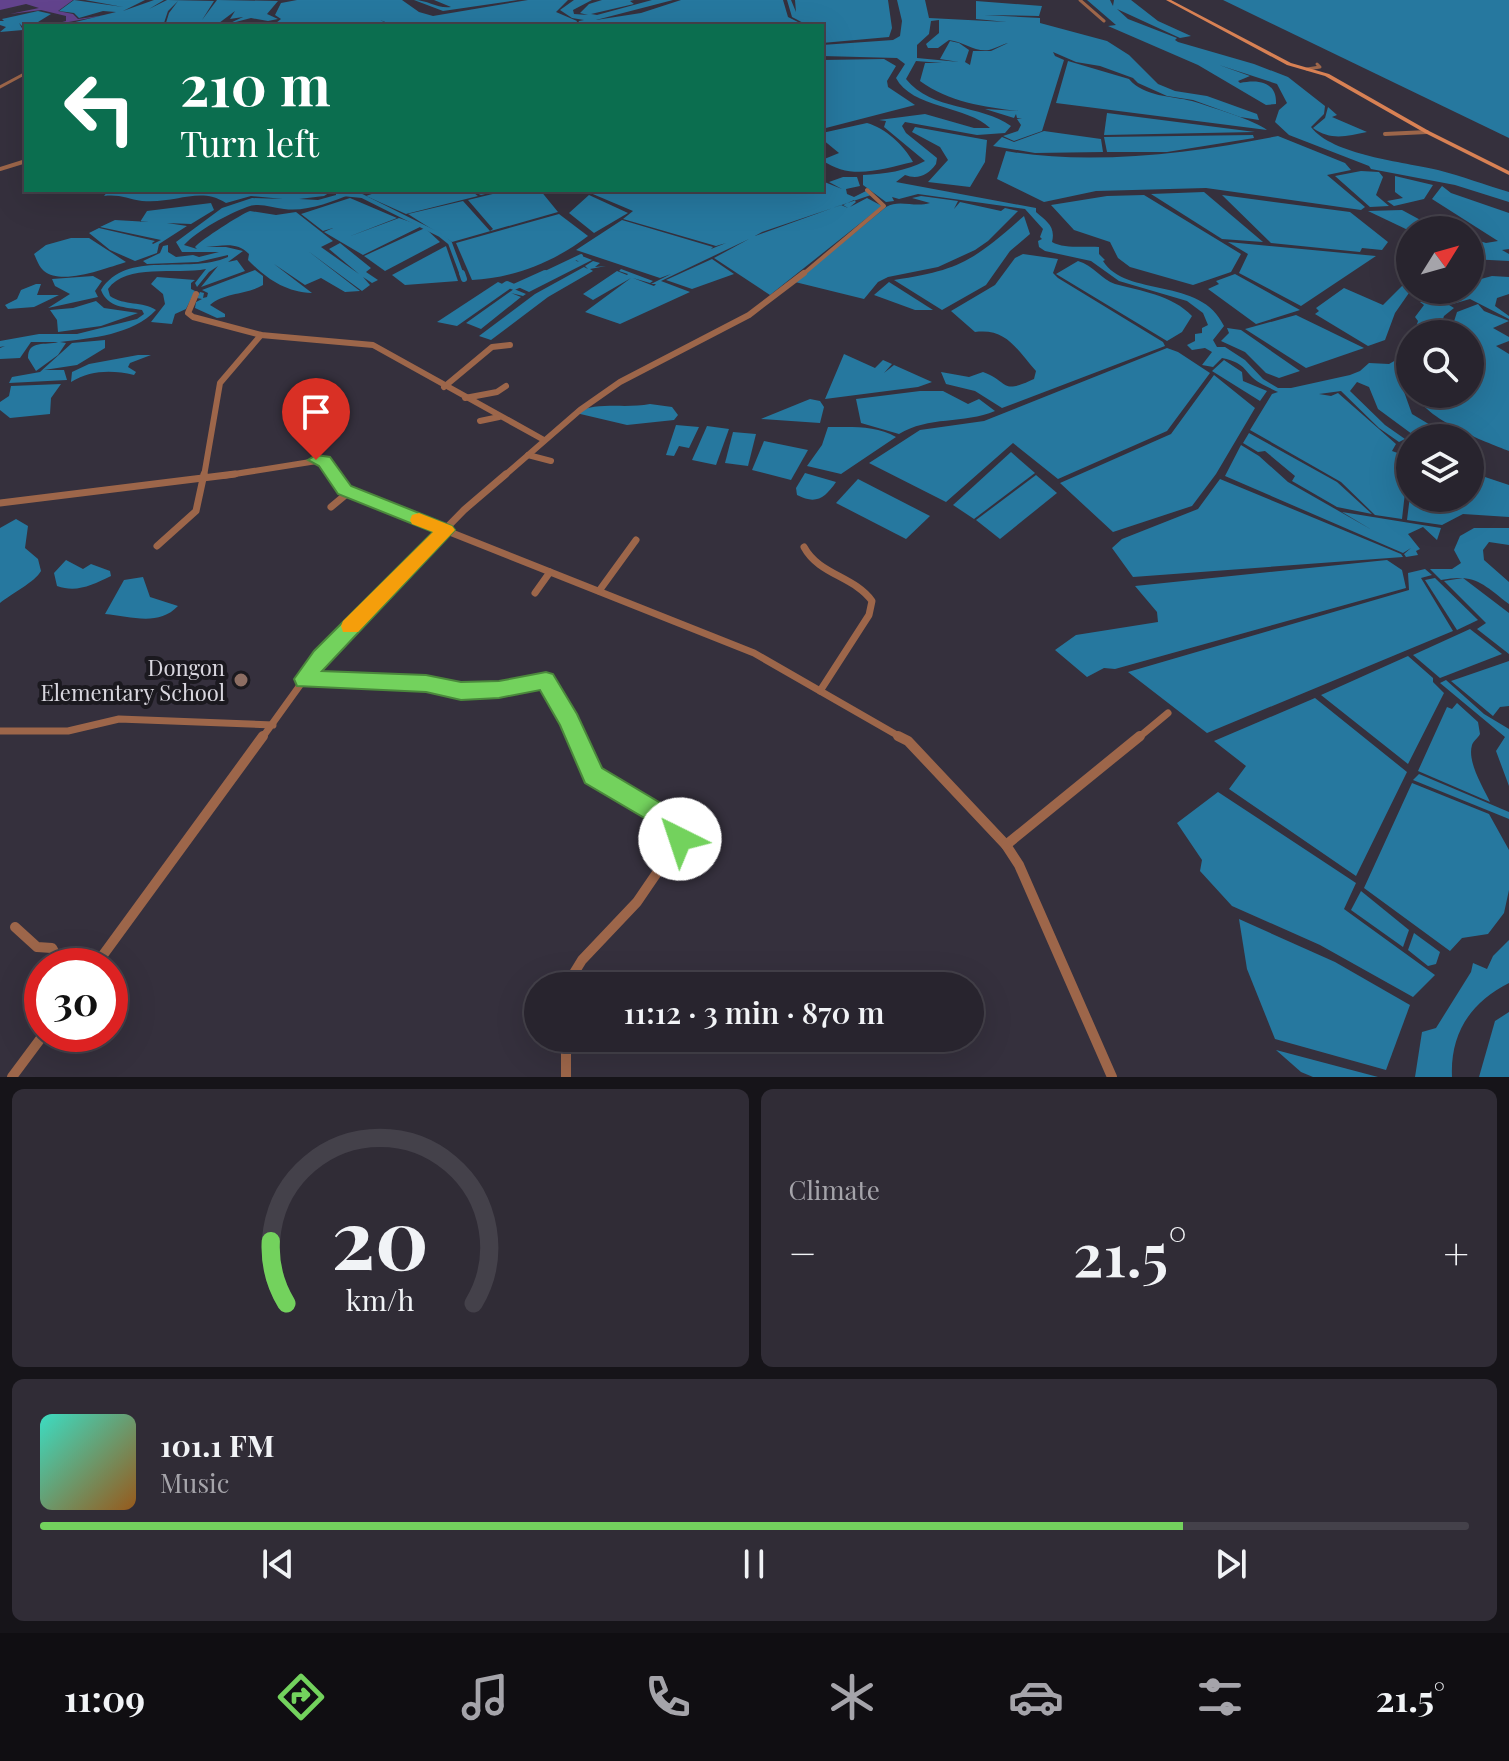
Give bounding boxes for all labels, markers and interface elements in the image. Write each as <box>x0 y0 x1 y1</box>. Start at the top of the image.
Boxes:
text: 210 m <box>180 46 331 121</box>
icon: left <box>48 56 152 160</box>
text: Turn left <box>180 118 319 166</box>
north arrow <box>1396 216 1484 304</box>
map controls <box>1396 216 1484 512</box>
button: search <box>1396 320 1484 408</box>
pin <box>282 378 350 460</box>
icon: arrive <box>294 390 338 434</box>
button: layers <box>1396 424 1484 512</box>
place label: Dongon Elementary School <box>40 652 225 707</box>
marker: Dongon Elementary School <box>232 671 250 689</box>
position arrow <box>638 797 722 881</box>
speed limit sign: 30 <box>24 948 128 1052</box>
text: 11:12 · 3 min · 870 m <box>624 992 884 1032</box>
text: Climate <box>789 1172 880 1207</box>
text: 20 <box>332 1180 429 1291</box>
text: 21.5° <box>1073 1212 1187 1292</box>
text: − <box>789 1222 817 1281</box>
text: + <box>1443 1222 1469 1281</box>
text: km/h <box>346 1280 415 1318</box>
text: 101.1 FM <box>160 1425 274 1465</box>
text: Music <box>160 1465 229 1500</box>
icon: previous <box>256 1542 300 1586</box>
icon: pause <box>732 1542 776 1586</box>
icon: next <box>1209 1542 1253 1586</box>
icon: directions <box>273 1669 329 1725</box>
icon: music <box>457 1669 513 1725</box>
icon: phone <box>640 1669 696 1725</box>
icon: climate <box>824 1669 880 1725</box>
icon: car <box>1008 1669 1064 1725</box>
icon: filters <box>1192 1669 1248 1725</box>
text: 11:09 <box>64 1673 145 1721</box>
text: 21.5° <box>1376 1673 1445 1721</box>

